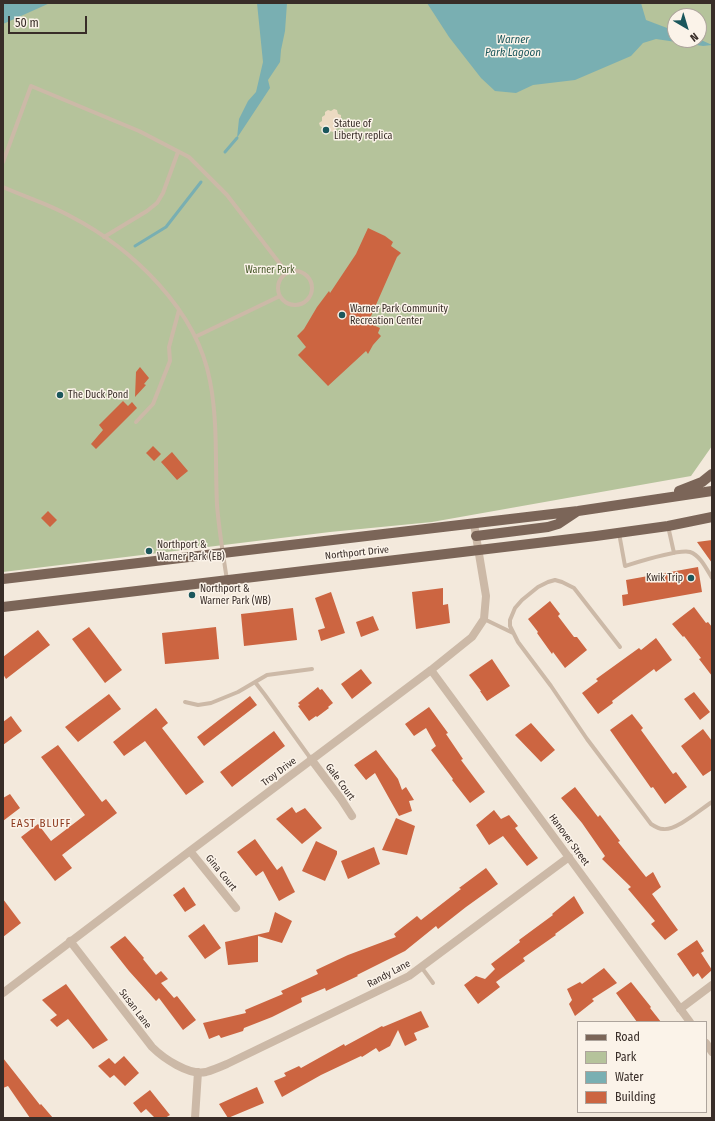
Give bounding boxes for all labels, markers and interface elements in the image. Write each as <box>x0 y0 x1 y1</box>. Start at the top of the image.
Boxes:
scale bar <box>10 8 89 34</box>
north arrow <box>667 8 707 48</box>
text: 50 m <box>15 16 39 30</box>
text: N <box>687 30 701 44</box>
water label: Warner Park Lagoon <box>485 33 541 59</box>
place label: Statue of Liberty replica <box>334 118 392 142</box>
marker: Statue of Liberty replica <box>321 125 331 135</box>
park label: Warner Park <box>245 264 295 276</box>
place label: Warner Park Community Recreation Center <box>350 303 448 326</box>
marker: Warner Park Community Recreation Center <box>337 310 347 320</box>
place label: The Duck Pond <box>68 389 128 401</box>
marker: The Duck Pond <box>55 390 65 400</box>
place label: Northport & Warner Park (EB) <box>157 539 225 562</box>
street label: Northport Drive <box>324 544 390 562</box>
marker: Northport & Warner Park (EB) <box>144 546 154 556</box>
place label: Kwik Trip <box>646 572 683 584</box>
marker: Kwik Trip <box>686 573 696 583</box>
place label: Northport & Warner Park (WB) <box>200 583 271 606</box>
marker: Northport & Warner Park (WB) <box>187 590 197 600</box>
street label: Troy Drive <box>259 755 299 789</box>
street label: Gale Court <box>323 761 357 803</box>
street label: Hanover Street <box>546 812 592 868</box>
district label: EAST BLUFF <box>11 817 71 831</box>
street label: Gina Court <box>203 853 239 893</box>
street label: Randy Lane <box>365 958 413 990</box>
street label: Susan Lane <box>116 987 154 1031</box>
legend <box>577 1021 707 1113</box>
text: Road <box>615 1030 640 1044</box>
text: Park <box>615 1050 636 1064</box>
text: Water <box>615 1070 643 1084</box>
text: Building <box>615 1090 655 1104</box>

